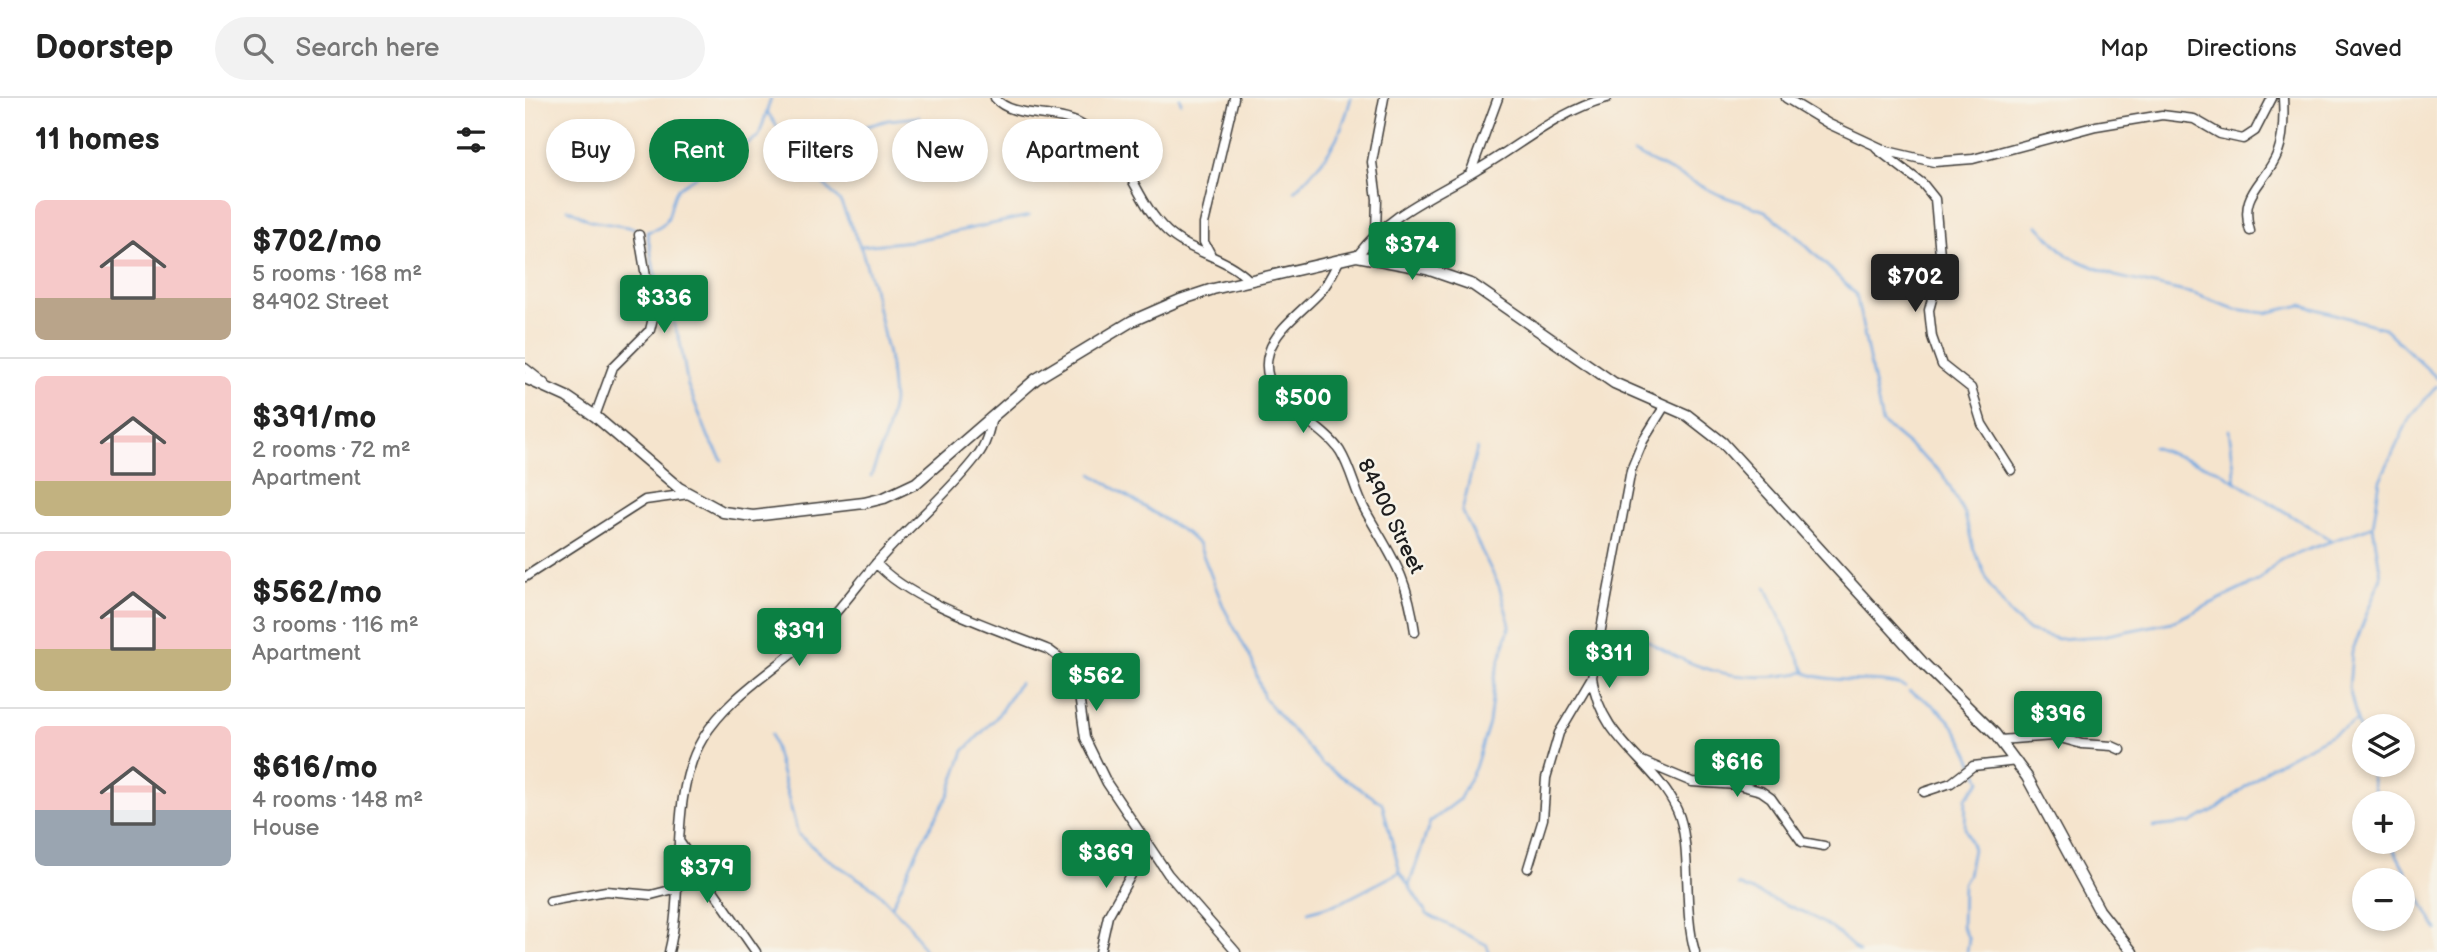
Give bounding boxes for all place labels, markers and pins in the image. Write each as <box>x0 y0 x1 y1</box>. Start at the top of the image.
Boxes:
pin: $374 <box>1371 222 1453 282</box>
pin: $702 <box>1874 254 1956 314</box>
pin: $336 <box>623 275 705 335</box>
pin: $500 <box>1262 376 1344 435</box>
pin: $391 <box>758 608 840 668</box>
pin: $311 <box>1568 630 1650 690</box>
pin: $562 <box>1055 654 1137 713</box>
pin: $396 <box>2017 692 2099 751</box>
pin: $616 <box>1696 740 1778 799</box>
pin: $369 <box>1065 830 1147 890</box>
pin: $379 <box>666 846 748 905</box>

